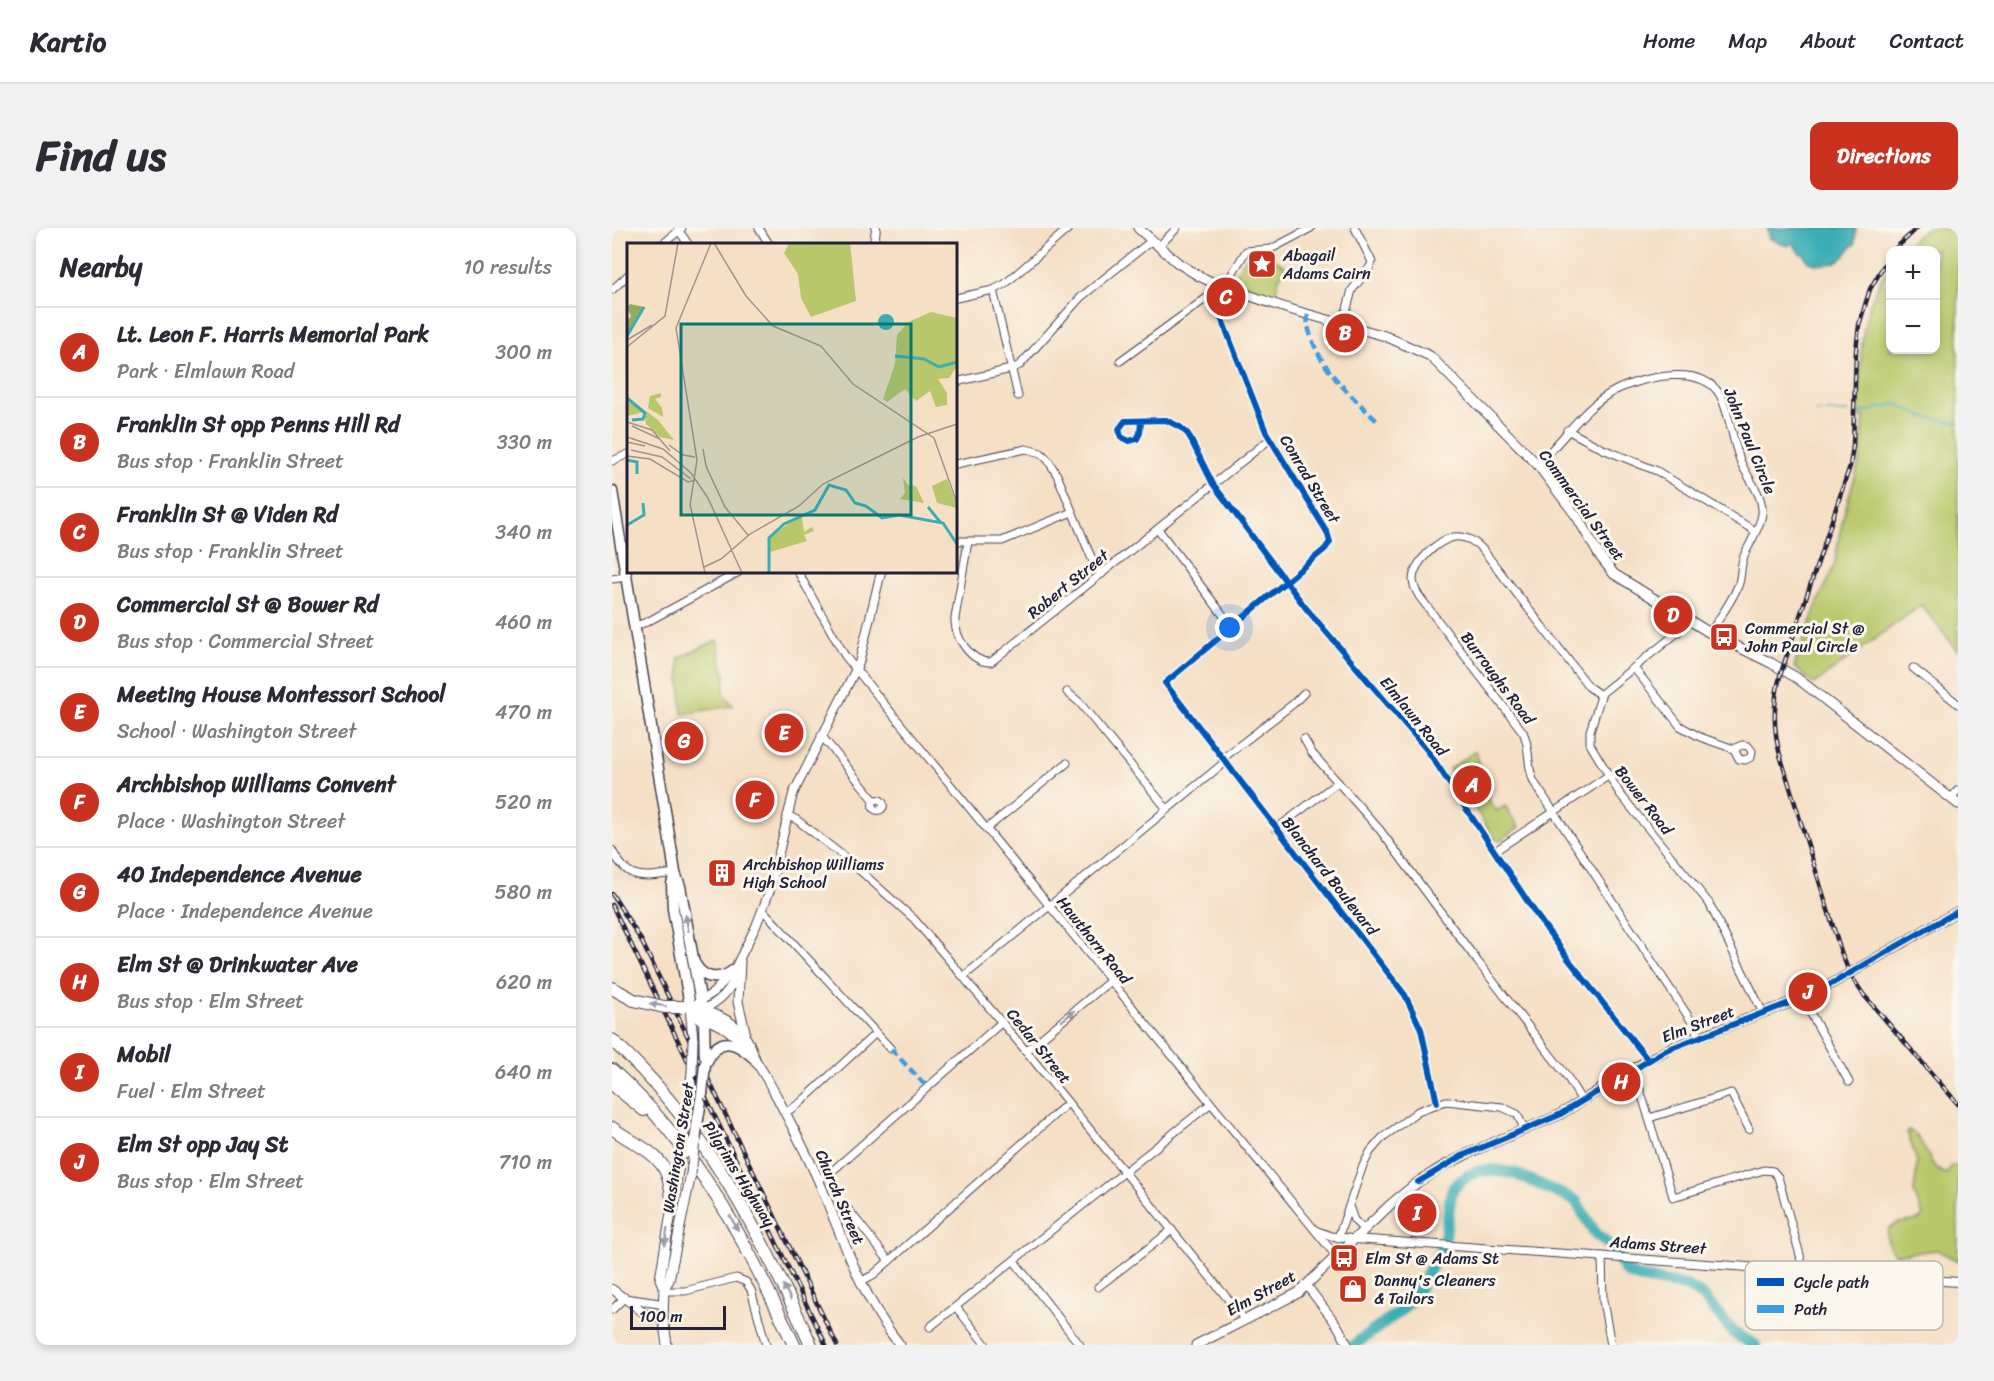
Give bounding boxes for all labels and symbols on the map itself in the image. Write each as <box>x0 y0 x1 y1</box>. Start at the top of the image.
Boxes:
place label: Abagail Adams Cairn <box>1282 241 1371 288</box>
inset map <box>627 243 957 573</box>
place icon: Abagail Adams Cairn <box>1246 248 1278 280</box>
pin: C <box>1206 274 1246 320</box>
pin: B <box>1326 310 1364 356</box>
street label: John Paul Circle <box>1715 382 1785 499</box>
street label: Conrad Street <box>1272 429 1348 530</box>
street label: Commercial Street <box>1531 443 1633 567</box>
street label: Robert Street <box>1021 541 1116 626</box>
pin: D <box>1654 592 1692 638</box>
your location <box>1215 613 1244 642</box>
place label: Commercial St @ John Paul Circle <box>1744 614 1865 661</box>
bus stop icon: Commercial St @ John Paul Circle <box>1708 621 1740 653</box>
street label: Burroughs Road <box>1453 625 1544 732</box>
street label: Elmlawn Road <box>1372 669 1457 764</box>
pin: E <box>764 710 804 756</box>
pin: G <box>664 718 704 764</box>
street label: Bower Road <box>1607 759 1682 843</box>
pin: A <box>1452 762 1492 808</box>
pin: F <box>736 778 774 822</box>
street label: Blanchard Boulevard <box>1274 810 1387 943</box>
place label: Archbishop Williams High School <box>742 850 885 897</box>
building icon: Archbishop Williams High School <box>706 857 738 889</box>
street label: Hawthorn Road <box>1049 889 1140 992</box>
one-way arrow <box>682 914 691 933</box>
pin: J <box>1788 970 1828 1014</box>
street label: Elm Street <box>1657 997 1739 1051</box>
one-way arrow <box>649 1001 668 1010</box>
street label: Cedar Street <box>999 1001 1079 1091</box>
one-way arrow <box>1060 1010 1075 1023</box>
pin: H <box>1602 1060 1640 1104</box>
street label: Washington Street <box>653 1080 703 1215</box>
street label: Pilgrims Highway <box>695 1115 784 1234</box>
street label: Church Street <box>807 1145 873 1249</box>
pin: I <box>1398 1190 1436 1236</box>
one-way arrow <box>729 1215 739 1232</box>
street label: Adams Street <box>1608 1227 1708 1263</box>
one-way arrow <box>662 1228 671 1247</box>
bus stop icon: Elm St @ Adams St <box>1328 1242 1360 1274</box>
place label: Elm St @ Adams St <box>1365 1244 1499 1273</box>
legend <box>1745 1261 1943 1330</box>
street label: Elm Street <box>1221 1262 1301 1324</box>
place label: Danny's Cleaners & Tailors <box>1374 1266 1496 1313</box>
text: Cycle path <box>1794 1268 1869 1297</box>
shop icon: Danny's Cleaners & Tailors <box>1337 1273 1369 1305</box>
one-way arrow <box>782 1282 792 1300</box>
text: Path <box>1794 1295 1827 1324</box>
scale bar <box>630 1303 726 1330</box>

